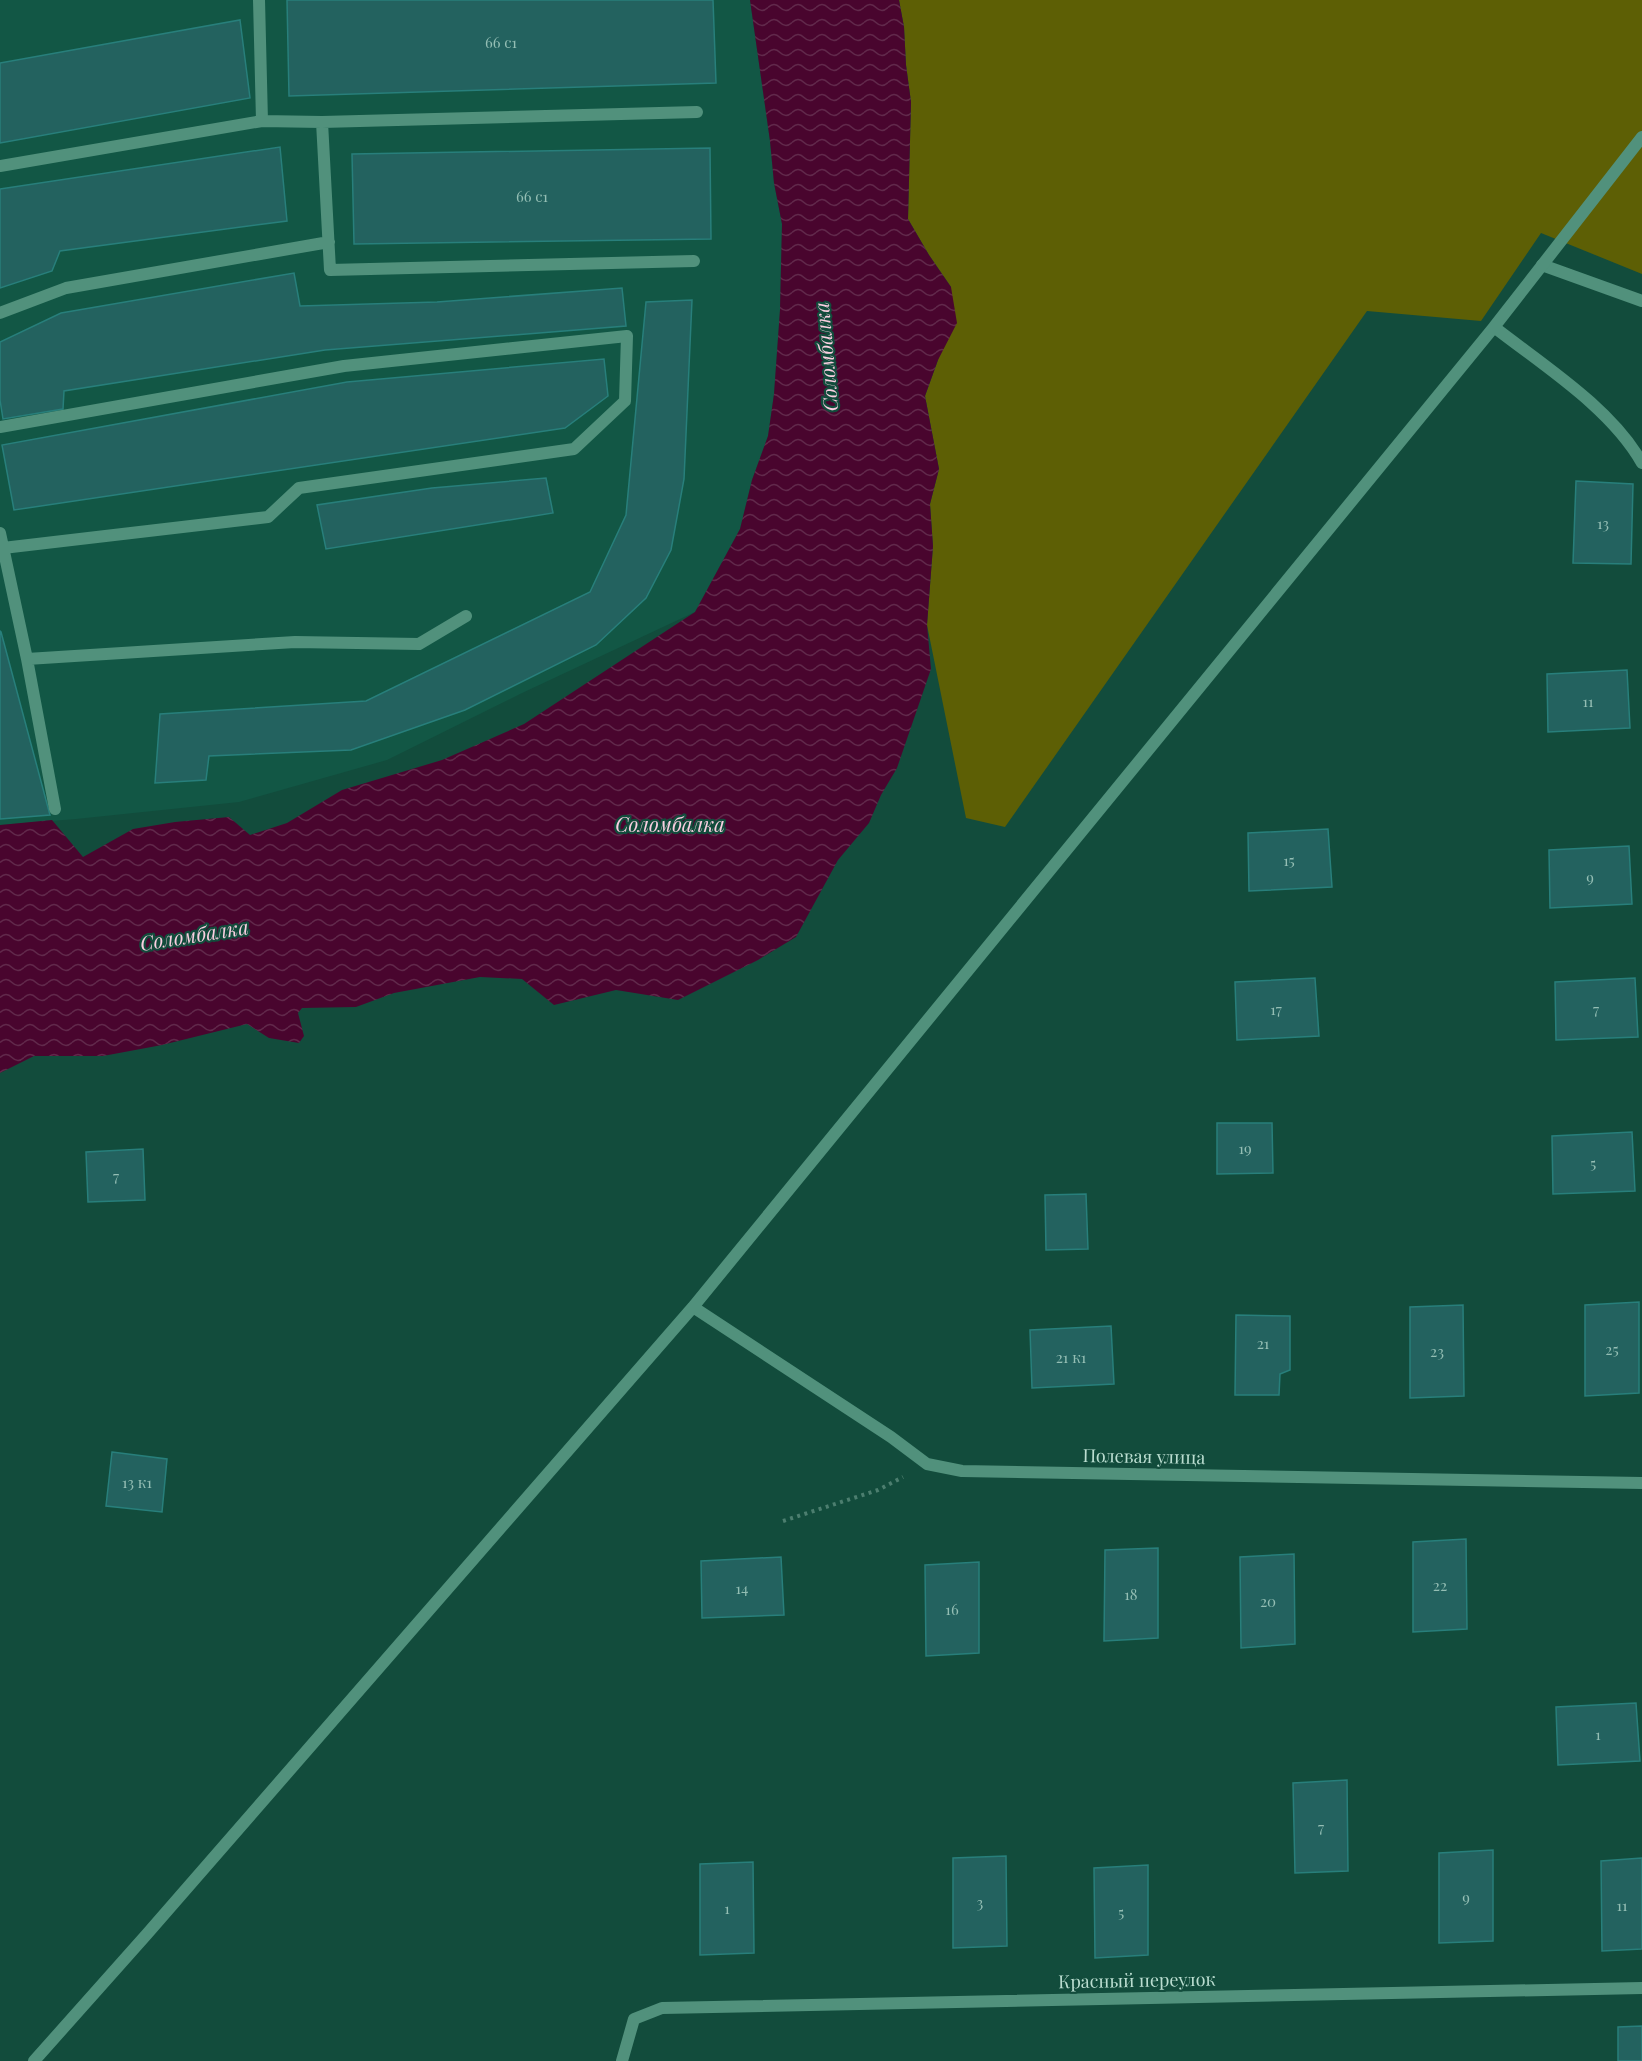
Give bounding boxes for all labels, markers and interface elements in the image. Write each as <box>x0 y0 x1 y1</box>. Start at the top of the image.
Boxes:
house number: 66 с1 <box>485 32 517 52</box>
house number: 66 с1 <box>516 186 548 206</box>
water label: Соломбалка <box>807 301 843 413</box>
house number: 13 <box>1597 513 1609 533</box>
house number: 11 <box>1582 691 1594 711</box>
water label: Соломбалка <box>615 810 725 837</box>
house number: 15 <box>1283 850 1295 870</box>
house number: 9 <box>1586 867 1594 887</box>
water label: Соломбалка <box>138 912 250 956</box>
house number: 17 <box>1270 999 1282 1019</box>
house number: 7 <box>1593 999 1599 1019</box>
house number: 19 <box>1238 1138 1252 1158</box>
house number: 5 <box>1590 1153 1596 1173</box>
house number: 7 <box>113 1166 119 1186</box>
house number: 21 <box>1257 1333 1270 1353</box>
house number: 25 <box>1605 1339 1619 1359</box>
house number: 23 <box>1430 1341 1444 1361</box>
house number: 21 к1 <box>1056 1347 1087 1367</box>
street label: Полевая улица <box>1082 1443 1206 1469</box>
house number: 13 к1 <box>122 1472 152 1492</box>
house number: 22 <box>1433 1575 1447 1595</box>
house number: 14 <box>736 1578 748 1598</box>
house number: 18 <box>1124 1584 1138 1604</box>
house number: 20 <box>1260 1591 1276 1611</box>
house number: 16 <box>945 1599 959 1619</box>
house number: 1 <box>1595 1724 1601 1744</box>
house number: 7 <box>1318 1817 1324 1837</box>
house number: 9 <box>1462 1887 1470 1907</box>
house number: 3 <box>977 1892 984 1912</box>
house number: 11 <box>1616 1895 1628 1915</box>
house number: 1 <box>724 1898 730 1918</box>
house number: 5 <box>1118 1902 1124 1922</box>
street label: Красный переулок <box>1058 1967 1216 1993</box>

